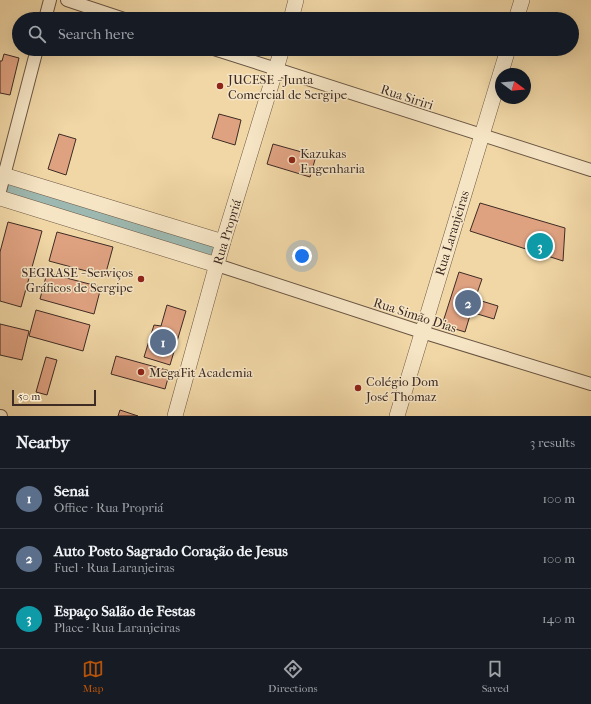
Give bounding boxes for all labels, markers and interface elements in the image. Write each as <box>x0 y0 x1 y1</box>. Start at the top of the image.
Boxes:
search box <box>12 12 579 56</box>
icon: search <box>26 23 48 45</box>
text: Search here <box>58 25 134 43</box>
north arrow <box>495 68 531 104</box>
place label: JUCESE - Junta Comercial de Sergipe <box>227 72 348 102</box>
marker: JUCESE - Junta Comercial de Sergipe <box>215 81 225 91</box>
street label: Rua Siriri <box>379 81 435 113</box>
place label: Kazukas Engenharia <box>300 146 366 176</box>
marker: Kazukas Engenharia <box>287 155 297 165</box>
street label: Rua Laranjeiras <box>432 188 472 277</box>
street label: Rua Propriá <box>210 197 244 267</box>
pin: 3 <box>527 231 553 261</box>
your location <box>292 246 312 266</box>
place label: SEGRASE - Serviços Gráficos de Sergipe <box>22 265 134 295</box>
marker: SEGRASE - Serviços Gráficos de Sergipe <box>136 274 146 284</box>
pin: 2 <box>455 288 481 318</box>
street label: Rua Simão Dias <box>371 294 459 336</box>
pin: 1 <box>150 327 176 357</box>
place label: MegaFit Academia <box>149 365 254 380</box>
marker: MegaFit Academia <box>136 367 146 377</box>
place label: Colégio Dom José Thomaz <box>365 374 439 404</box>
marker: Colégio Dom José Thomaz <box>353 383 363 393</box>
scale bar <box>12 388 96 407</box>
text: 50 m <box>18 390 40 403</box>
text: Nearby <box>16 432 70 452</box>
text: 3 results <box>530 435 575 450</box>
text: Senai <box>54 482 89 500</box>
text: 1 <box>27 491 31 506</box>
text: 100 m <box>542 491 575 506</box>
text: Office · Rua Propriá <box>54 500 164 515</box>
text: Auto Posto Sagrado Coração de Jesus <box>54 542 288 560</box>
text: 2 <box>26 551 32 566</box>
text: 100 m <box>542 551 575 566</box>
text: Fuel · Rua Laranjeiras <box>54 560 175 575</box>
text: Espaço Salão de Festas <box>54 602 195 620</box>
text: 3 <box>26 611 32 626</box>
text: 140 m <box>542 611 575 626</box>
text: Place · Rua Laranjeiras <box>54 620 180 635</box>
tab: Map <box>82 658 104 695</box>
tab: Directions <box>268 658 318 695</box>
tab: Saved <box>482 658 509 695</box>

